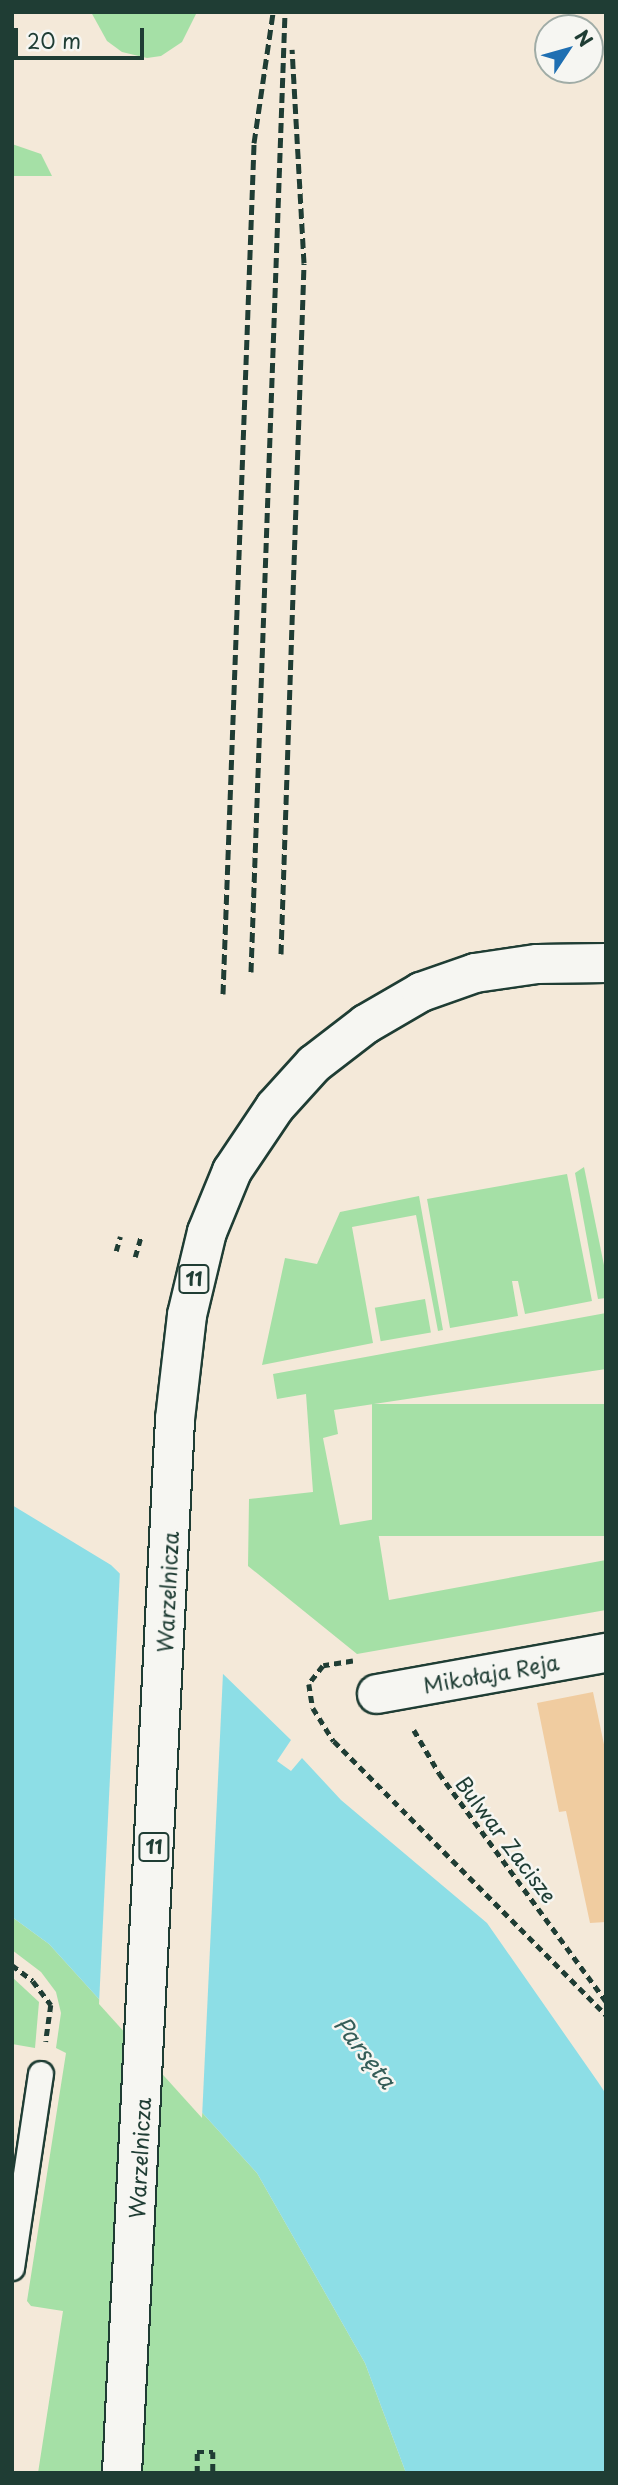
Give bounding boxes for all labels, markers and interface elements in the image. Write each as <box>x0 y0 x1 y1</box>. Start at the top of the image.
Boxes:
scale bar <box>18 14 147 58</box>
north arrow <box>534 14 604 84</box>
text: 20 m <box>27 24 81 56</box>
text: N <box>569 24 600 52</box>
road number: 11 <box>178 1264 210 1294</box>
street label: Warzelnicza <box>151 1531 183 1653</box>
street label: Mikołaja Reja <box>421 1649 561 1697</box>
street label: Bulwar Zacisze <box>451 1771 563 1907</box>
road number: 11 <box>138 1831 170 1862</box>
water label: Parsęta <box>328 2010 402 2094</box>
street label: Warzelnicza <box>123 2097 155 2219</box>

